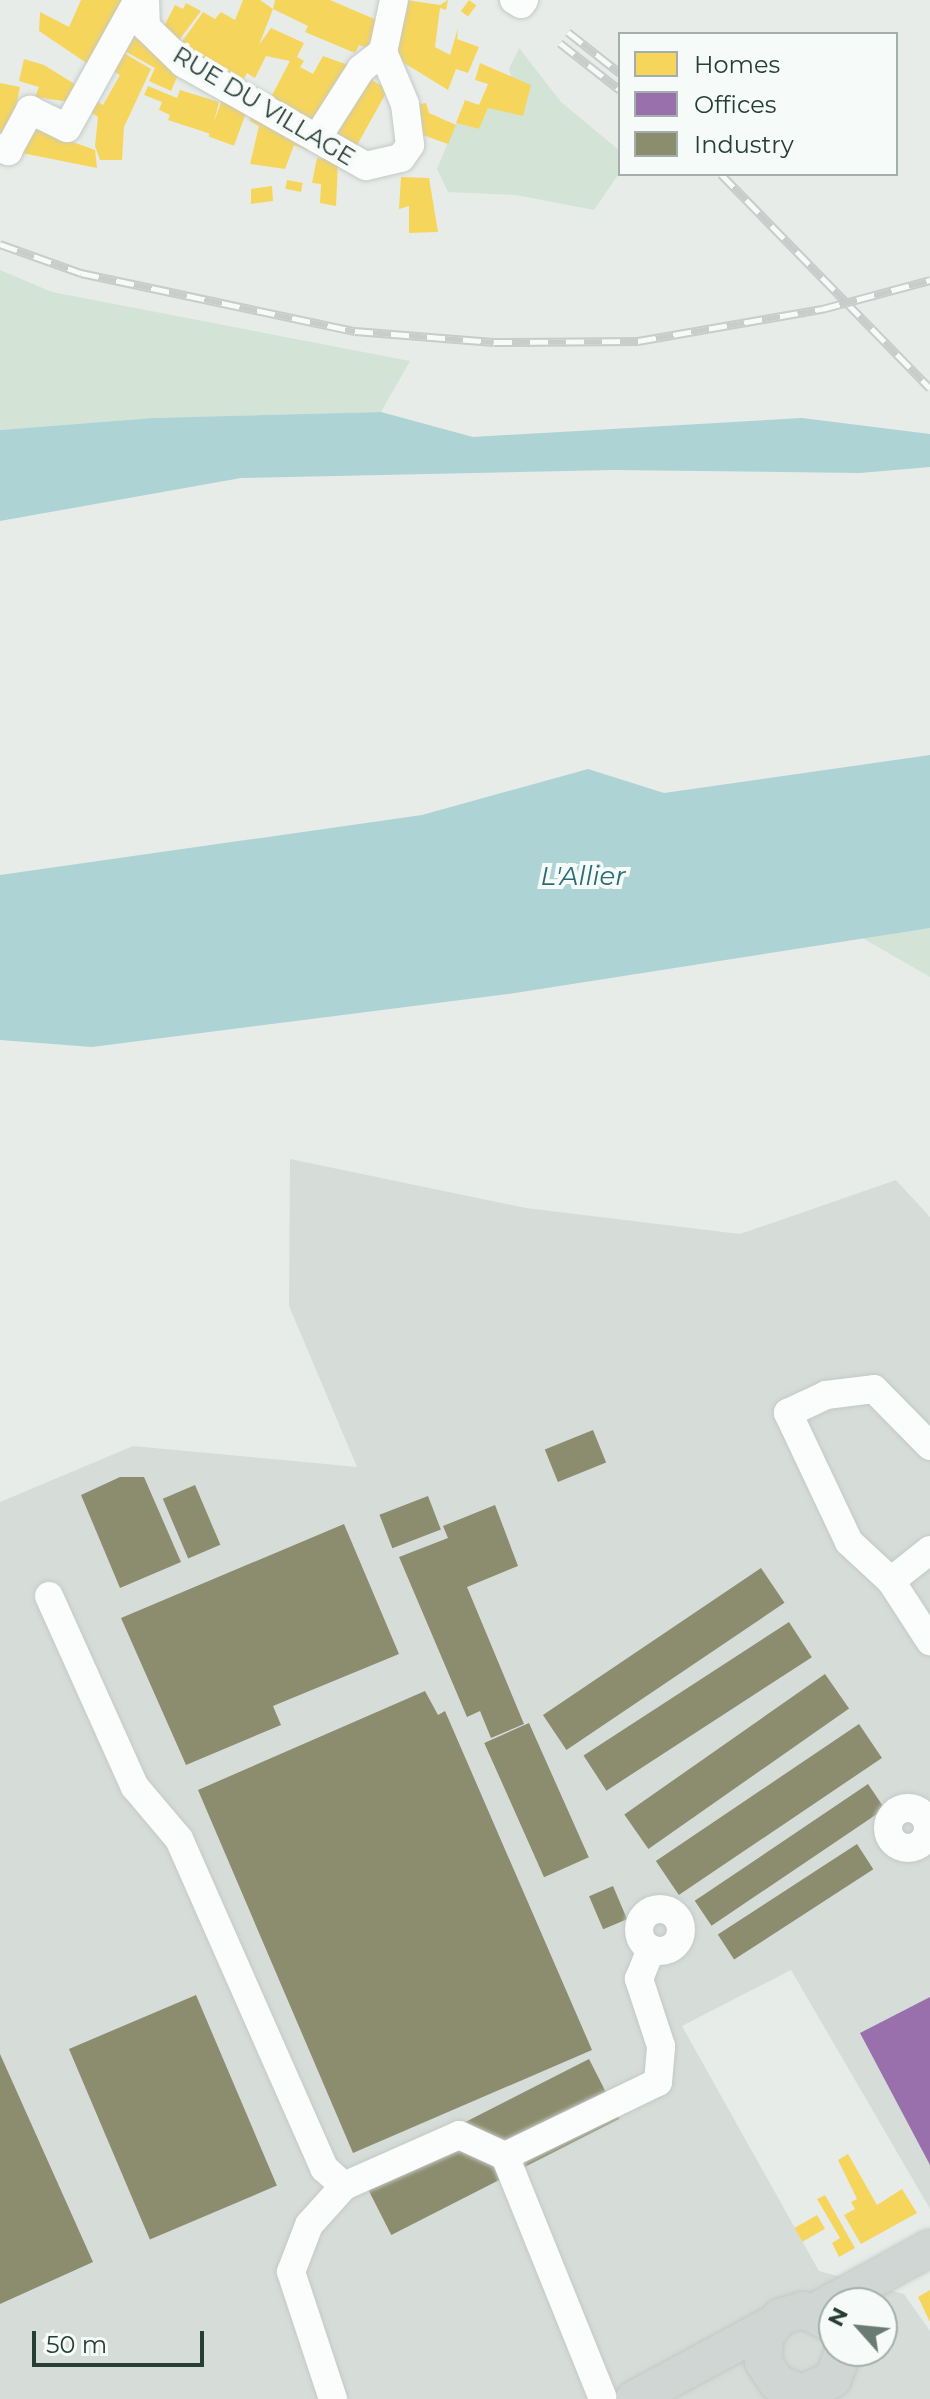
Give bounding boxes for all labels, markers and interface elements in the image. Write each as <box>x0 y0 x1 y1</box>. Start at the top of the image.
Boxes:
legend <box>618 32 898 176</box>
street label: RUE DU VILLAGE <box>168 40 360 172</box>
text: Homes <box>694 50 780 79</box>
text: Offices <box>694 90 776 119</box>
text: Industry <box>694 130 794 159</box>
water label: L'Allier <box>540 861 626 893</box>
north arrow <box>818 2287 898 2367</box>
text: N <box>822 2303 854 2331</box>
scale bar <box>36 2315 208 2365</box>
text: 50 m <box>46 2330 107 2359</box>

